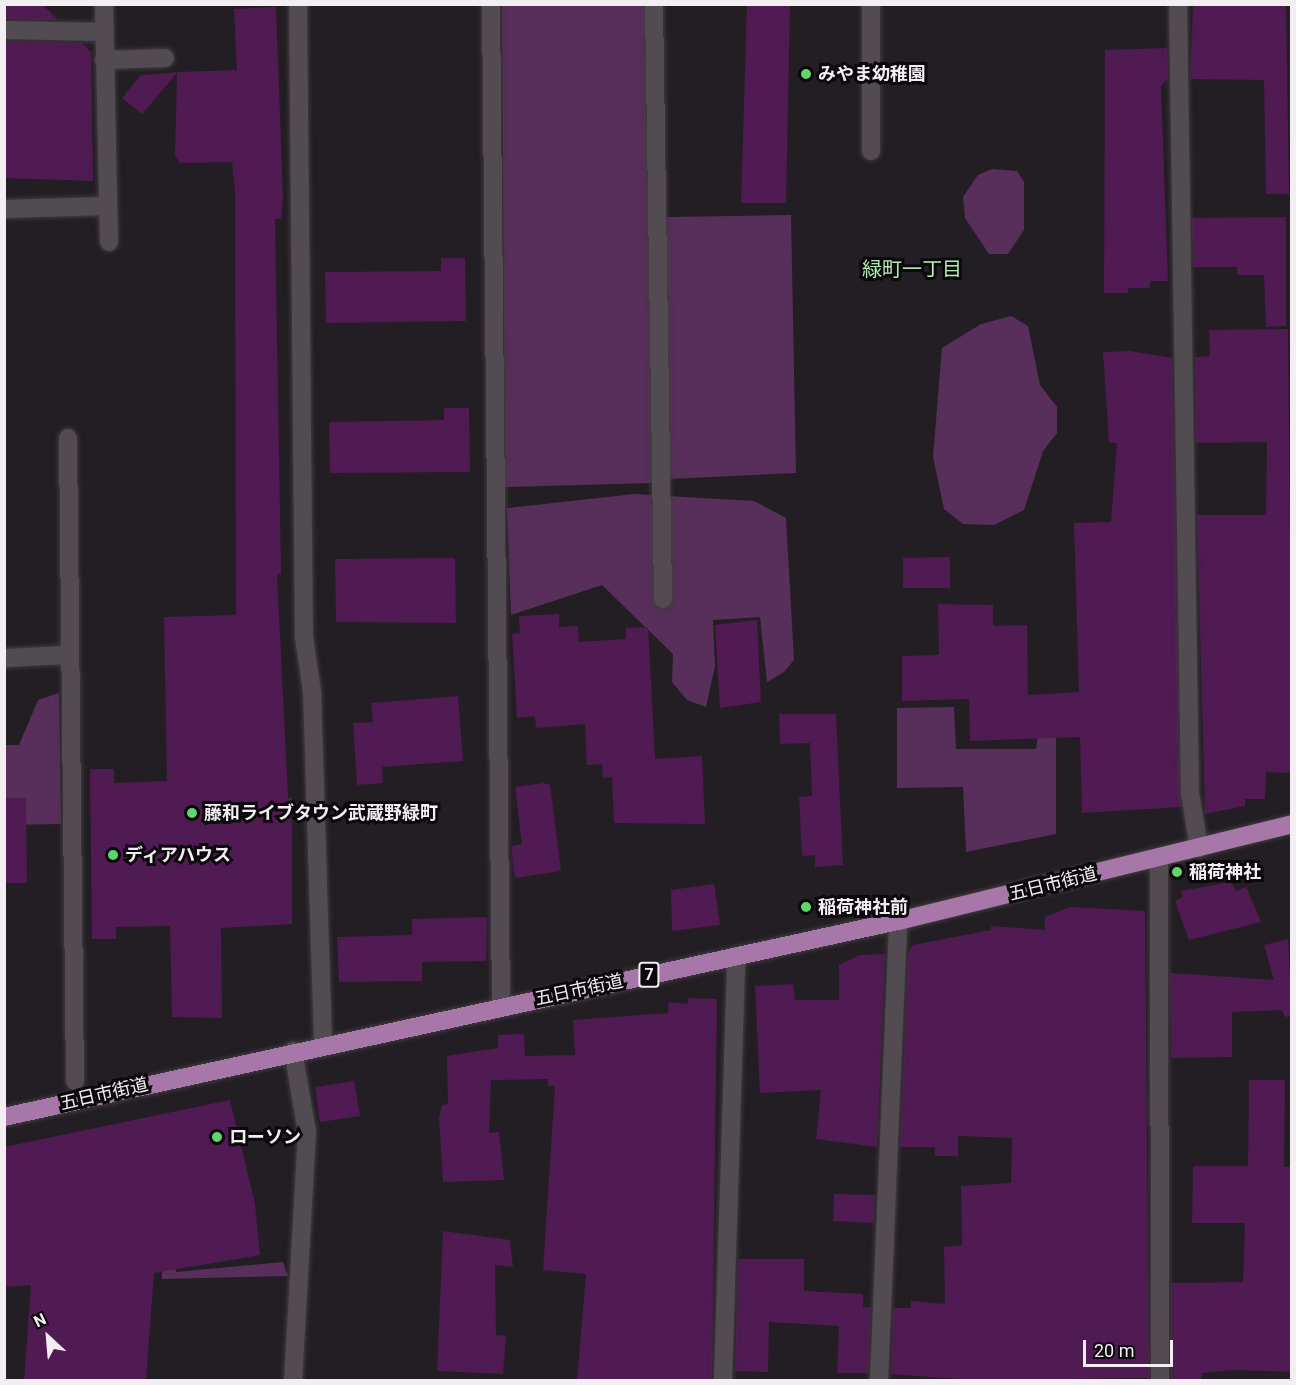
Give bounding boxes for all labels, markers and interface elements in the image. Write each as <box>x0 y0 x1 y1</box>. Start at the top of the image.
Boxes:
place label: みやま幼稚園 <box>818 63 926 85</box>
marker: みやま幼稚園 <box>799 67 813 81</box>
district label: 緑町一丁目 <box>862 257 962 281</box>
place label: 藤和ライブタウン武蔵野緑町 <box>204 802 438 824</box>
marker: 藤和ライブタウン武蔵野緑町 <box>185 806 199 820</box>
place label: ディアハウス <box>125 844 233 866</box>
marker: ディアハウス <box>106 848 120 862</box>
place label: 稲荷神社 <box>1189 861 1261 883</box>
street label: 五日市街道 <box>1007 863 1099 905</box>
marker: 稲荷神社 <box>1170 865 1184 879</box>
place label: 稲荷神社前 <box>818 896 908 918</box>
marker: 稲荷神社前 <box>799 900 813 914</box>
road number: 7 <box>637 962 661 988</box>
street label: 五日市街道 <box>533 970 625 1010</box>
street label: 五日市街道 <box>58 1073 150 1115</box>
place label: ローソン <box>229 1126 301 1148</box>
marker: ローソン <box>210 1130 224 1144</box>
north arrow <box>18 1307 78 1367</box>
text: N <box>31 1309 49 1331</box>
scale bar <box>1086 1328 1176 1366</box>
text: 20 m <box>1094 1340 1134 1361</box>

